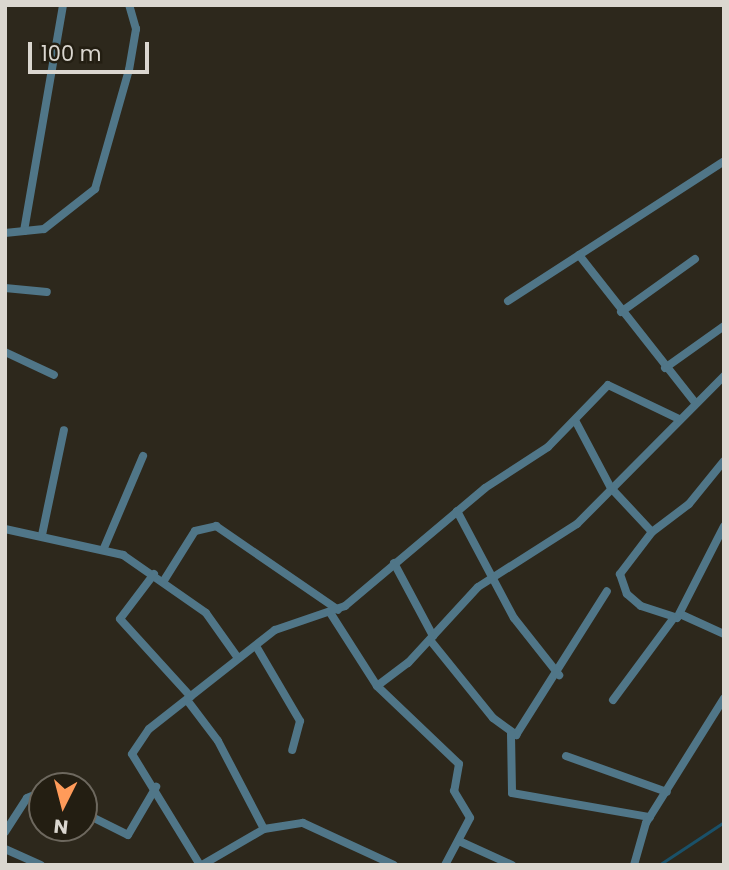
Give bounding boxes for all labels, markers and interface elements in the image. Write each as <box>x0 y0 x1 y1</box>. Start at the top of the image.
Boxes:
scale bar <box>32 28 152 72</box>
text: 100 m <box>41 39 101 68</box>
north arrow <box>28 772 98 842</box>
text: N <box>52 812 69 841</box>

